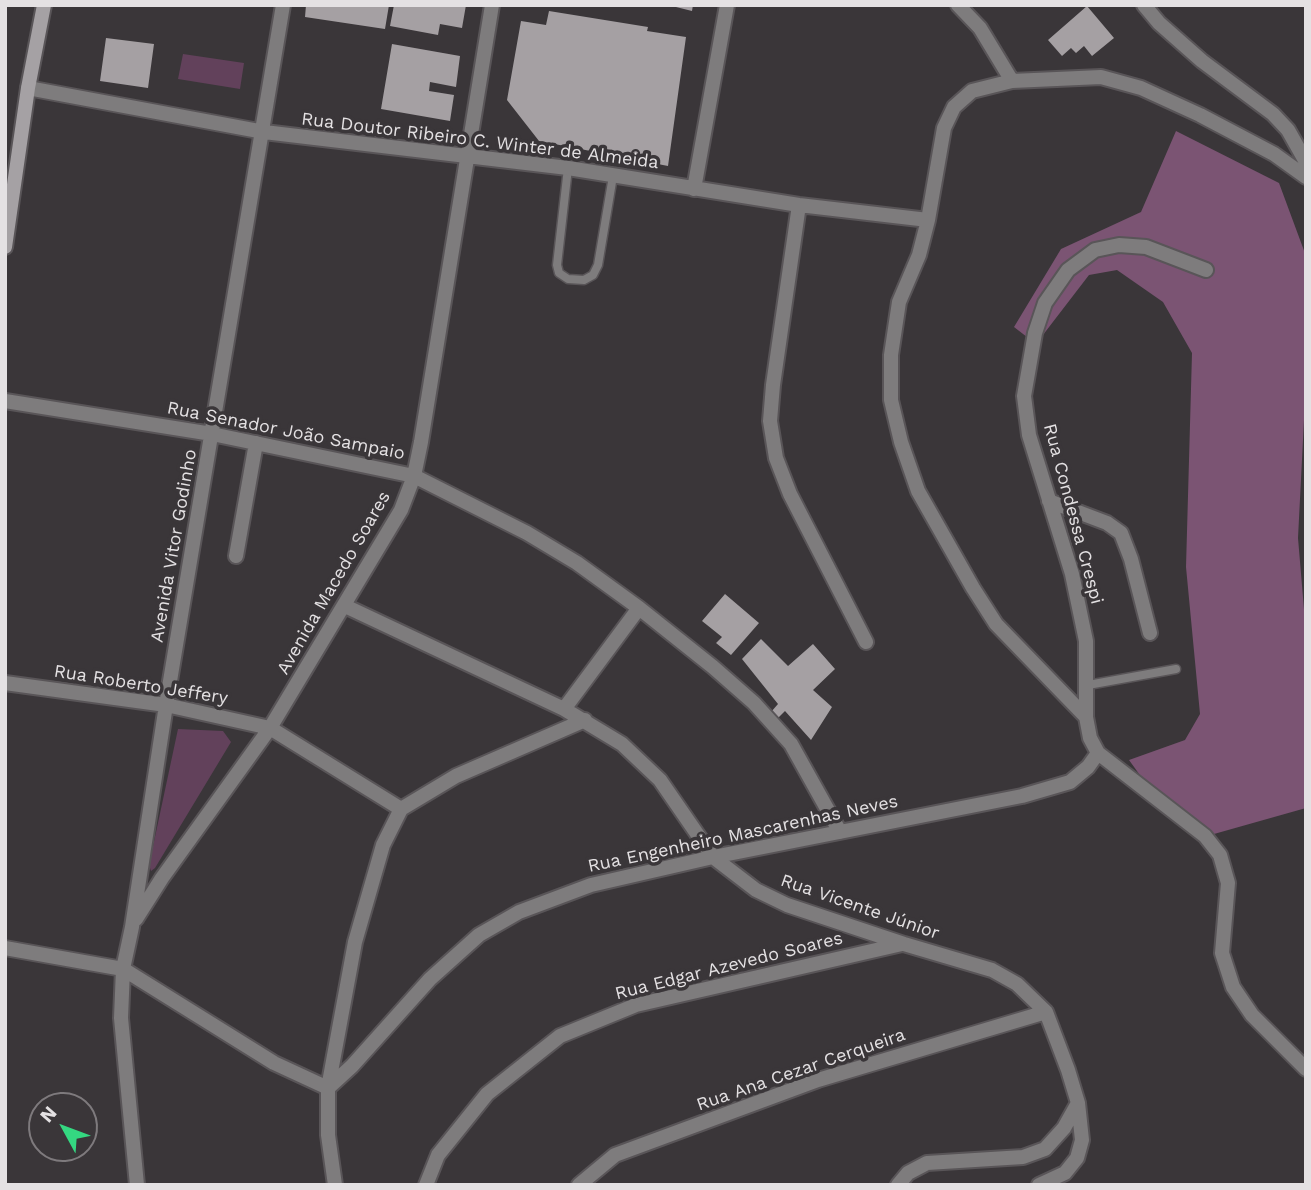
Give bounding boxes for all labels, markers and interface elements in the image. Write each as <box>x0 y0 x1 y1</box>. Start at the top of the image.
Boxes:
street label: Rua Doutor Ribeiro C. Winter de Almeida <box>300 108 660 174</box>
street label: Rua Senador João Sampaio <box>165 397 407 465</box>
street label: Rua Condessa Crespi <box>1039 421 1107 607</box>
street label: Avenida Vitor Godinho <box>146 448 202 644</box>
street label: Avenida Macedo Soares <box>273 487 395 679</box>
street label: Rua Roberto Jeffery <box>52 661 230 709</box>
street label: Rua Engenheiro Mascarenhas Neves <box>586 791 900 877</box>
street label: Rua Vicente Júnior <box>778 870 942 944</box>
street label: Rua Edgar Azevedo Soares <box>613 927 845 1005</box>
street label: Rua Ana Cezar Cerqueira <box>694 1024 908 1116</box>
north arrow <box>28 1092 98 1162</box>
text: N <box>35 1101 62 1127</box>

